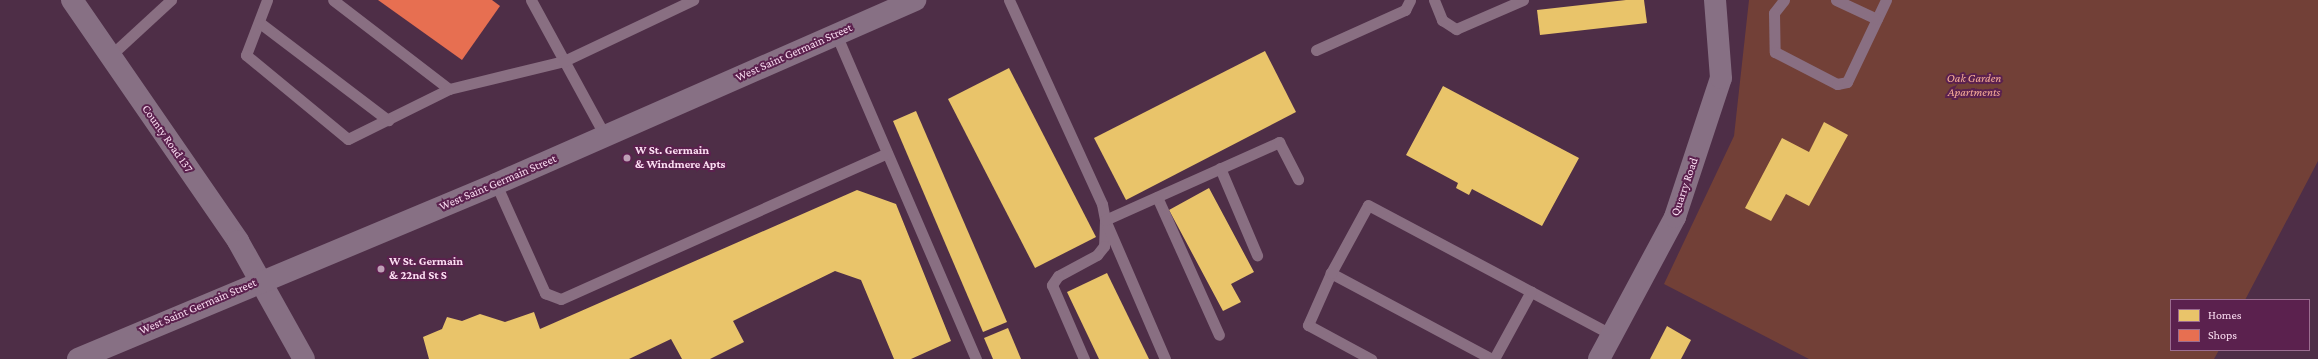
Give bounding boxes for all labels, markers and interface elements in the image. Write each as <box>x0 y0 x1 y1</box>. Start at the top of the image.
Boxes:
street label: West Saint Germain Street <box>734 21 854 85</box>
park label: Oak Garden Apartments <box>1947 72 2001 100</box>
street label: County Road 137 <box>138 102 196 176</box>
place label: W St. Germain & Windmere Apts <box>635 144 725 172</box>
street label: West Saint Germain Street <box>437 152 559 214</box>
marker: W St. Germain & Windmere Apts <box>622 153 632 163</box>
street label: Quarry Road <box>1668 156 1702 218</box>
place label: W St. Germain & 22nd St S <box>389 255 463 283</box>
marker: W St. Germain & 22nd St S <box>376 264 386 274</box>
street label: West Saint Germain Street <box>137 276 259 338</box>
legend <box>2170 299 2310 351</box>
text: Homes <box>2208 308 2241 322</box>
text: Shops <box>2208 328 2237 342</box>

